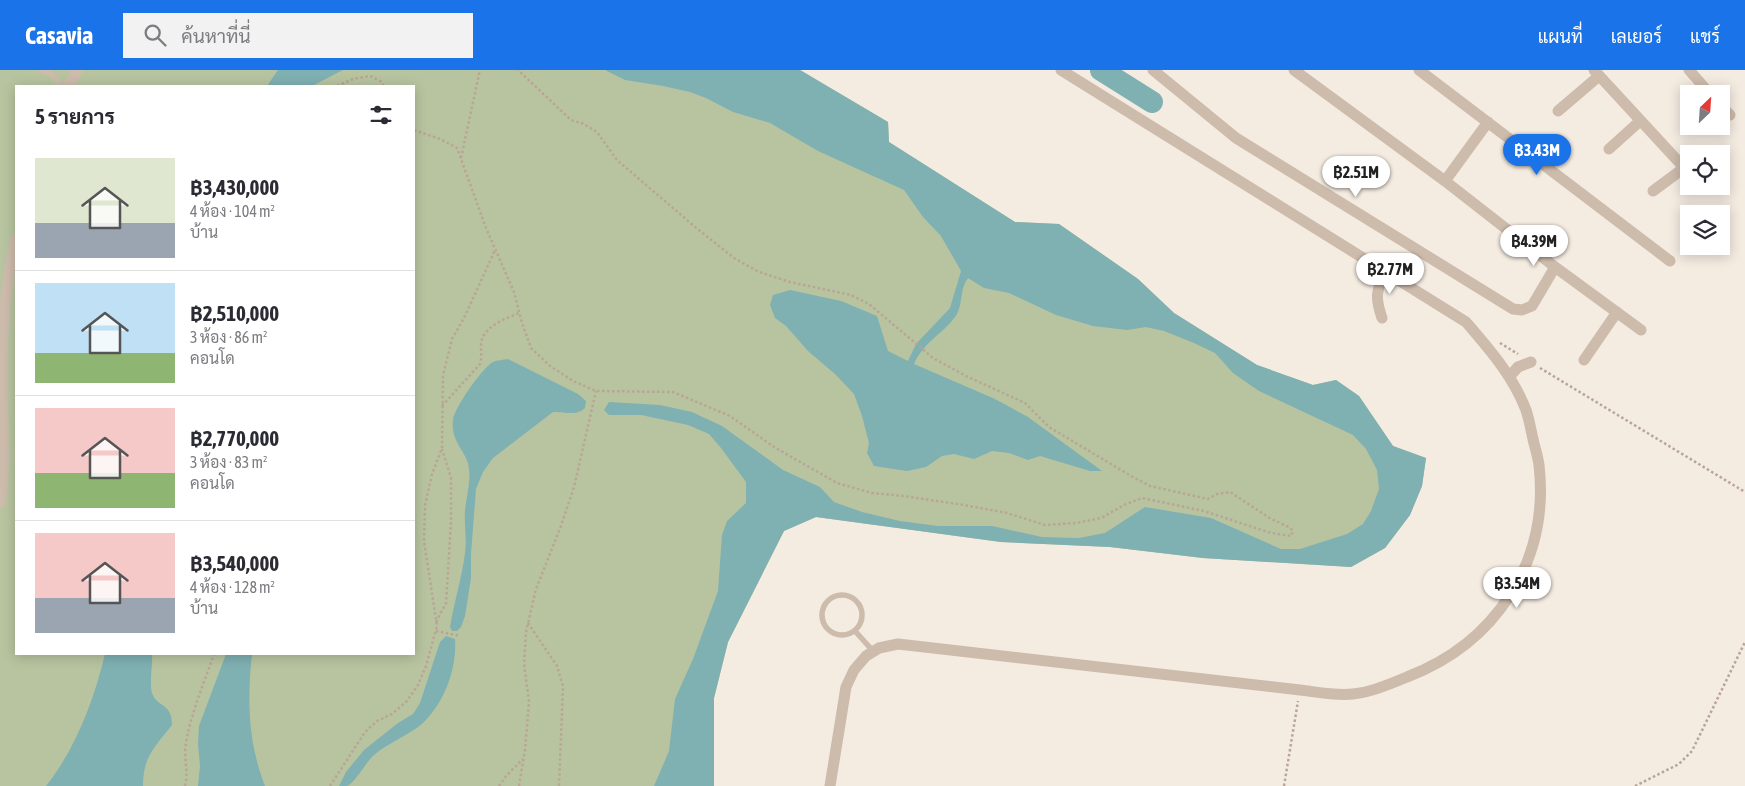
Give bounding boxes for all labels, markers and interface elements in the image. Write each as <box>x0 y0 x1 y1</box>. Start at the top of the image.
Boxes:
search box <box>123 13 473 58</box>
icon: search <box>141 21 169 49</box>
text: Casavia <box>25 22 93 49</box>
text: ค้นหาที่นี่ <box>181 25 251 47</box>
text: แผนที่ <box>1538 26 1583 47</box>
text: เลเยอร์ <box>1611 26 1662 47</box>
text: แชร์ <box>1690 26 1720 47</box>
north arrow <box>1680 85 1730 135</box>
map controls <box>1680 85 1730 255</box>
icon: filters <box>367 101 395 129</box>
text: 5 รายการ <box>35 104 115 128</box>
pin: ฿3.43M <box>1496 134 1578 176</box>
text: ฿3.43M <box>1514 141 1560 159</box>
button: locate <box>1680 145 1730 195</box>
pin: ฿2.51M <box>1315 156 1397 198</box>
text: ฿2.51M <box>1333 163 1379 181</box>
text: ฿3,430,000 <box>190 175 279 199</box>
icon: home <box>75 178 135 238</box>
text: 4 ห้อง · 104 m² <box>190 202 275 220</box>
button: layers <box>1680 205 1730 255</box>
text: บ้าน <box>190 223 218 241</box>
pin: ฿4.39M <box>1493 224 1575 267</box>
text: ฿4.39M <box>1511 232 1557 250</box>
pin: ฿2.77M <box>1349 252 1431 295</box>
text: ฿2.77M <box>1367 260 1413 278</box>
text: ฿2,510,000 <box>190 301 279 325</box>
icon: home <box>75 303 135 363</box>
text: 3 ห้อง · 86 m² <box>190 328 268 346</box>
text: คอนโด <box>190 349 235 367</box>
text: ฿2,770,000 <box>190 426 279 450</box>
icon: home <box>75 428 135 488</box>
text: 3 ห้อง · 83 m² <box>190 453 268 471</box>
text: คอนโด <box>190 474 235 492</box>
text: ฿3,540,000 <box>190 551 279 575</box>
icon: home <box>75 553 135 613</box>
pin: ฿3.54M <box>1476 566 1558 609</box>
text: ฿3.54M <box>1494 574 1540 592</box>
text: 4 ห้อง · 128 m² <box>190 578 275 596</box>
text: บ้าน <box>190 599 218 617</box>

